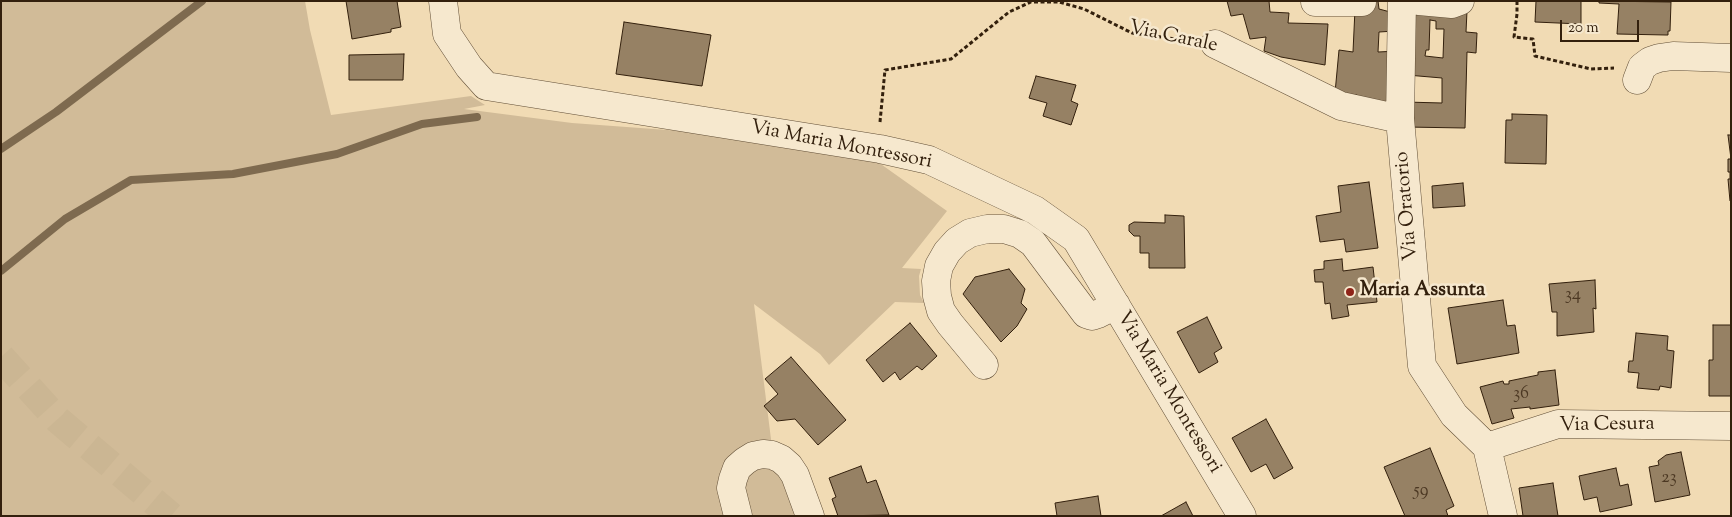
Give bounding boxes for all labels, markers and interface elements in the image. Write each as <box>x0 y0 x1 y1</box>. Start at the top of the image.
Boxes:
scale bar <box>1562 10 1641 42</box>
street label: Via Carale <box>1126 17 1220 59</box>
text: 20 m <box>1568 18 1599 39</box>
street label: Via Maria Montessori <box>748 117 934 175</box>
street label: Via Oratorio <box>1391 150 1425 262</box>
place label: Maria Assunta <box>1360 280 1485 304</box>
house number: 34 <box>1565 285 1581 307</box>
marker: Maria Assunta <box>1344 286 1356 298</box>
street label: Via Maria Montessori <box>1110 308 1226 478</box>
house number: 36 <box>1513 384 1529 406</box>
street label: Via Cesura <box>1559 413 1655 439</box>
house number: 23 <box>1661 468 1677 490</box>
house number: 59 <box>1414 481 1428 503</box>

